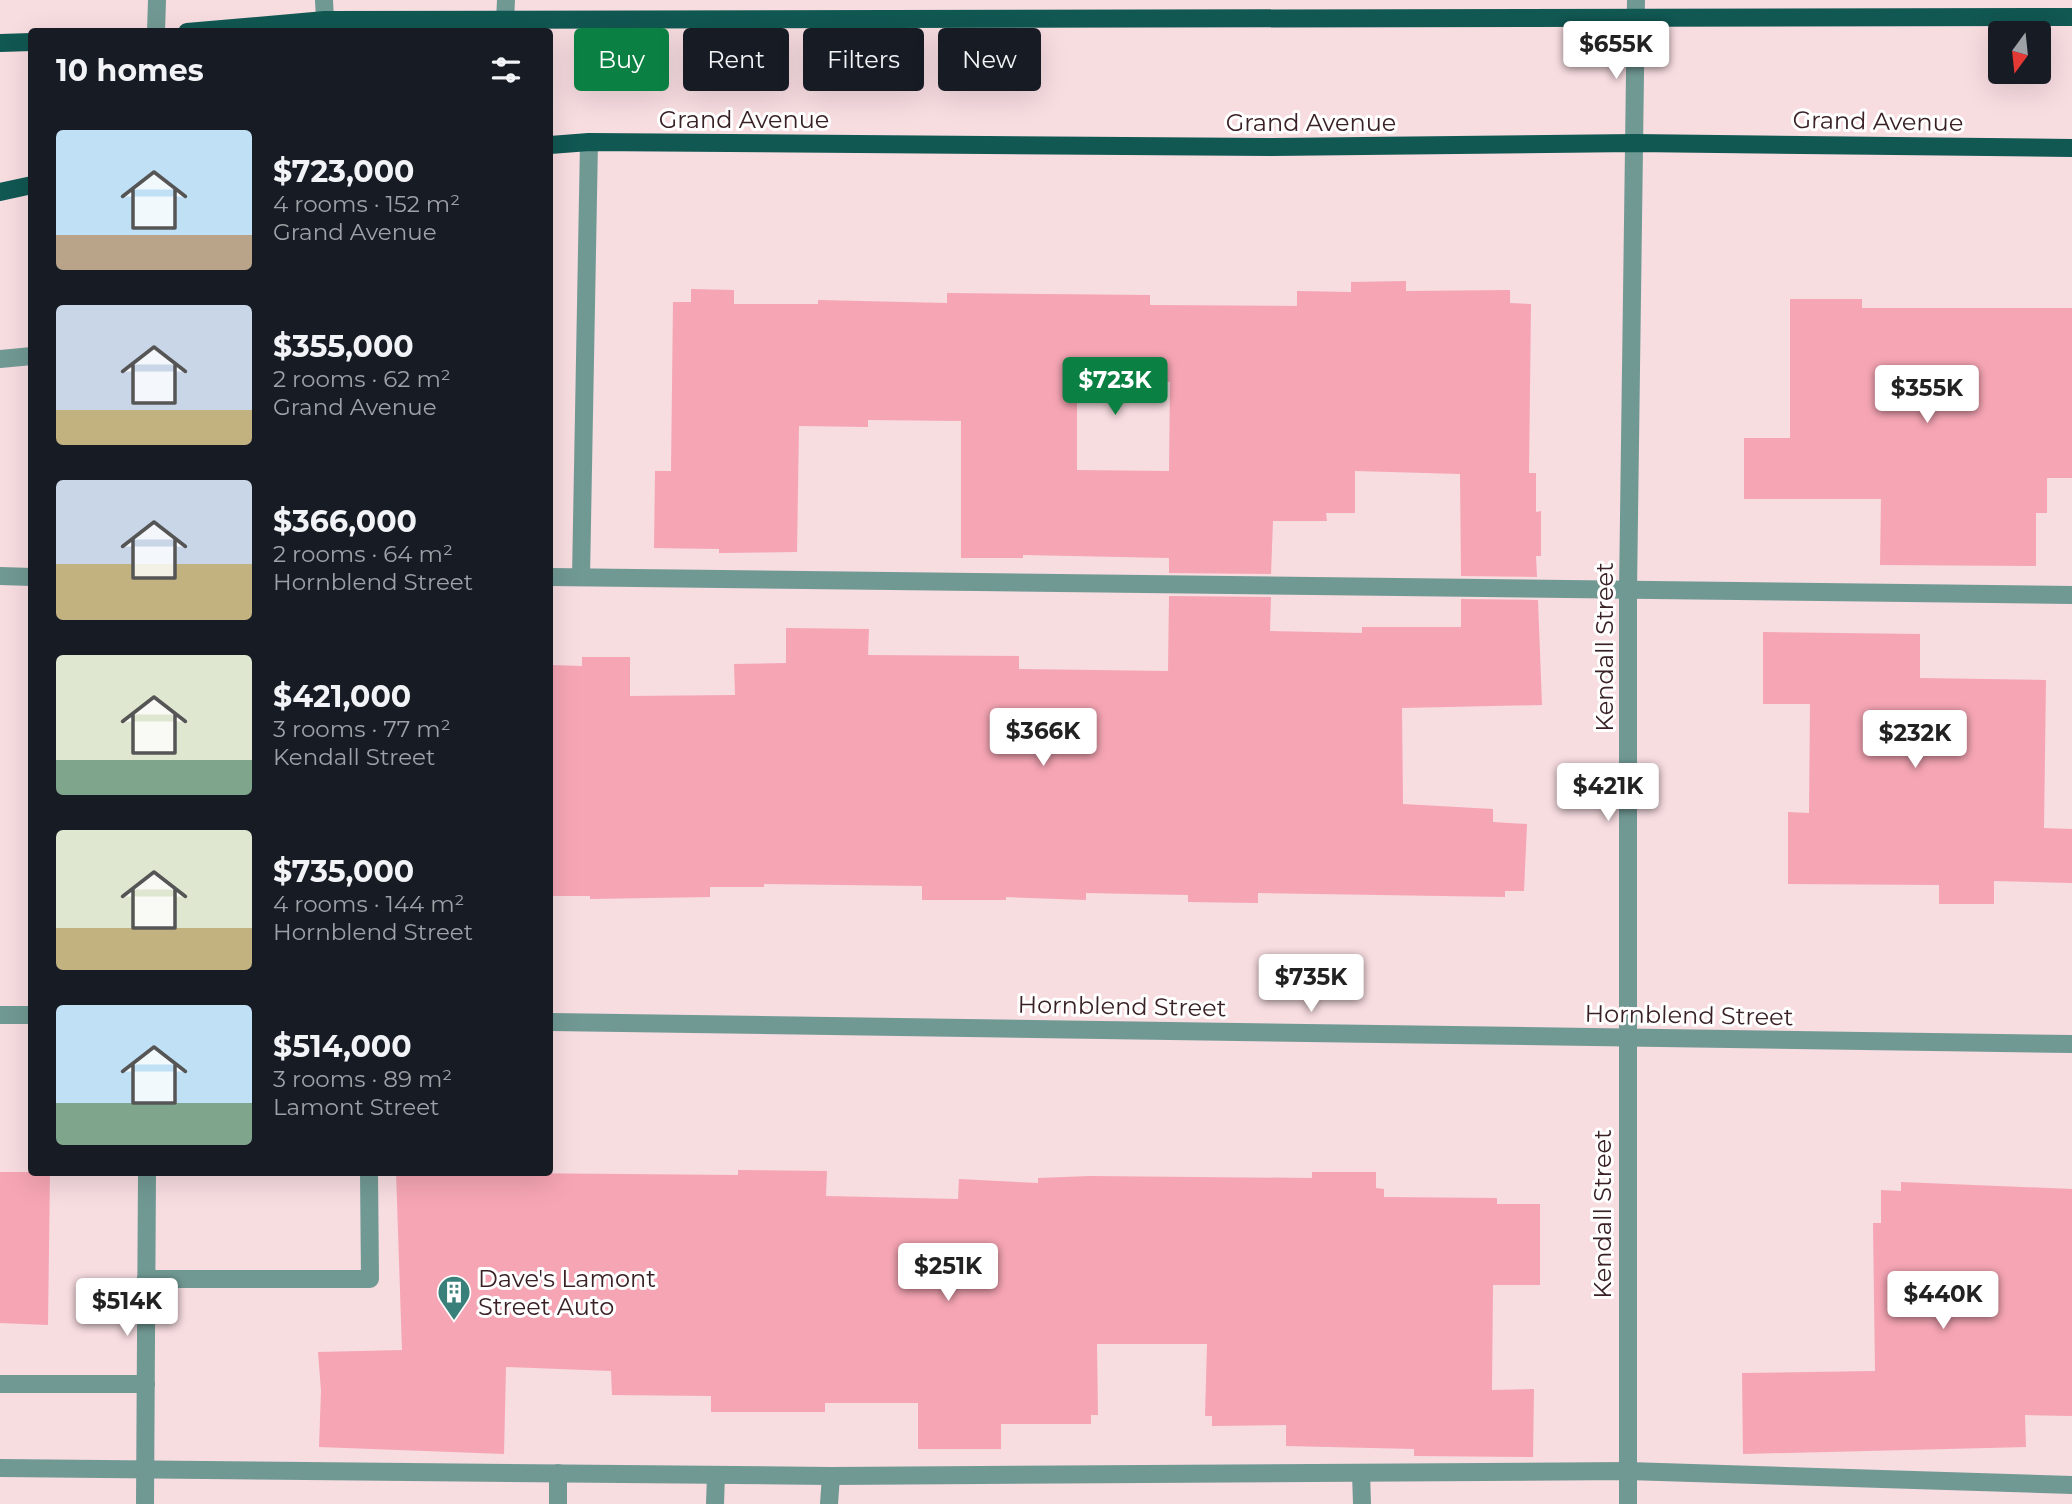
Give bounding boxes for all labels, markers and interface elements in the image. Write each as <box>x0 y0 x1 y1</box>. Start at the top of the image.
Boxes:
north arrow <box>1988 21 2051 84</box>
map controls <box>1988 21 2051 84</box>
pin: $655K <box>1567 22 1665 81</box>
chip: Buy <box>574 28 669 91</box>
chip: Rent <box>683 28 789 91</box>
chip: Filters <box>803 28 924 91</box>
chip: New <box>938 28 1041 91</box>
text: $655K <box>1579 30 1653 58</box>
icon: filters <box>487 51 525 89</box>
text: 10 homes <box>56 52 204 89</box>
street label: Grand Avenue <box>659 105 829 134</box>
street label: Grand Avenue <box>1792 105 1964 137</box>
street label: Grand Avenue <box>1226 108 1396 137</box>
text: $723,000 <box>273 153 414 190</box>
icon: home <box>112 158 196 242</box>
text: 4 rooms · 152 m² <box>273 190 460 218</box>
text: Grand Avenue <box>273 218 437 246</box>
text: $355,000 <box>273 328 414 365</box>
icon: home <box>112 333 196 417</box>
pin: $723K <box>1066 358 1164 417</box>
text: 2 rooms · 62 m² <box>273 365 451 393</box>
text: $723K <box>1079 366 1151 394</box>
pin: $355K <box>1878 366 1976 425</box>
text: $355K <box>1891 374 1963 402</box>
text: Grand Avenue <box>273 393 437 421</box>
text: $366,000 <box>273 503 417 540</box>
icon: home <box>112 508 196 592</box>
text: 2 rooms · 64 m² <box>273 540 453 568</box>
street label: Kendall Street <box>1590 562 1619 732</box>
text: Hornblend Street <box>273 568 473 596</box>
text: $421,000 <box>273 678 411 715</box>
icon: home <box>112 683 196 767</box>
pin: $366K <box>994 708 1092 768</box>
pin: $232K <box>1866 710 1964 770</box>
text: 3 rooms · 77 m² <box>273 715 451 743</box>
text: $366K <box>1006 717 1080 745</box>
text: $232K <box>1879 719 1951 747</box>
text: Kendall Street <box>273 743 435 771</box>
pin: $421K <box>1559 764 1657 823</box>
text: $421K <box>1573 772 1643 800</box>
text: $735,000 <box>273 853 414 890</box>
icon: home <box>112 858 196 942</box>
text: 4 rooms · 144 m² <box>273 890 465 918</box>
text: Hornblend Street <box>273 918 473 946</box>
pin: $735K <box>1262 954 1360 1014</box>
text: $735K <box>1275 963 1347 991</box>
street label: Hornblend Street <box>1017 990 1227 1022</box>
street label: Hornblend Street <box>1584 999 1794 1031</box>
text: $514,000 <box>273 1028 412 1065</box>
icon: home <box>112 1033 196 1117</box>
text: 3 rooms · 89 m² <box>273 1065 452 1093</box>
text: Lamont Street <box>273 1093 439 1121</box>
street label: Kendall Street <box>1588 1129 1617 1299</box>
pin: $251K <box>899 1244 997 1303</box>
text: $251K <box>914 1252 982 1280</box>
place label: Dave's Lamont Street Auto <box>478 1264 656 1321</box>
pin: $440K <box>1894 1272 1992 1331</box>
building icon: Dave's Lamont Street Auto <box>435 1273 473 1322</box>
pin: $514K <box>78 1278 176 1338</box>
text: $440K <box>1903 1280 1983 1308</box>
text: $514K <box>92 1287 162 1315</box>

